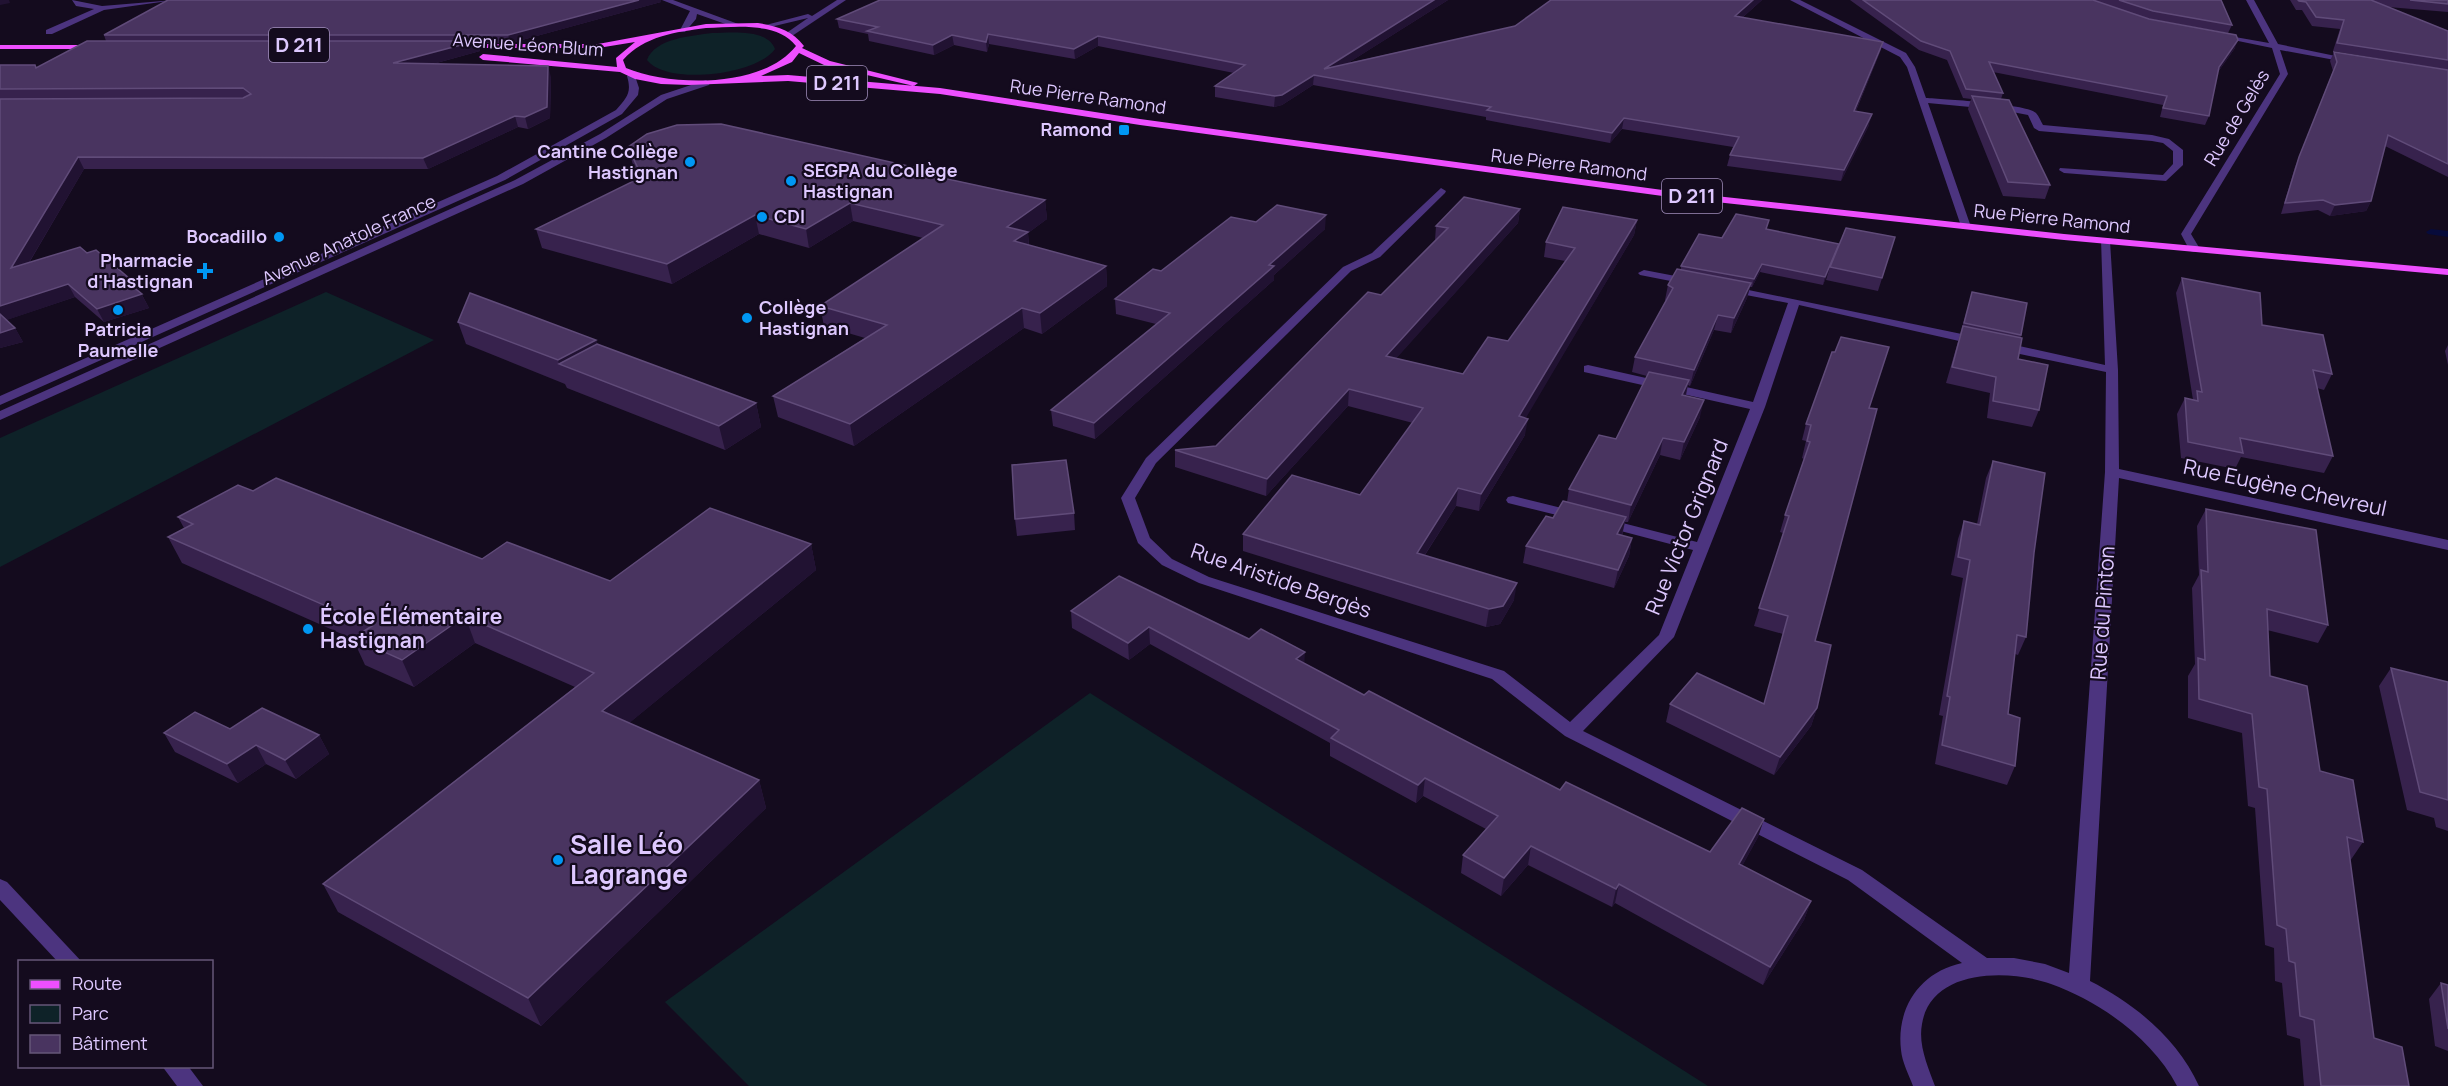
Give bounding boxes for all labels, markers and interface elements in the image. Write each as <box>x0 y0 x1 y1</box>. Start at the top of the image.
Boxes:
street label: Avenue Léon Blum <box>452 27 604 61</box>
road number: D 211 <box>269 28 329 62</box>
street label: Rue de Gelès <box>2198 65 2274 170</box>
road number: D 211 <box>807 66 867 100</box>
street label: Rue Pierre Ramond <box>1009 73 1168 119</box>
place label: Ramond <box>1040 117 1112 141</box>
marker: Ramond <box>1117 123 1131 137</box>
place label: Cantine Collège Hastignan <box>537 139 678 184</box>
street label: Rue Pierre Ramond <box>1490 143 1649 185</box>
marker: Cantine Collège Hastignan <box>683 155 697 169</box>
place label: SEGPA du Collège Hastignan <box>803 158 958 203</box>
marker: SEGPA du Collège Hastignan <box>784 174 798 188</box>
road number: D 211 <box>1662 179 1722 213</box>
street label: Avenue Anatole France <box>258 188 439 290</box>
street label: Rue Pierre Ramond <box>1973 198 2132 238</box>
place label: CDI <box>774 204 805 228</box>
marker: CDI <box>755 210 769 224</box>
place label: Bocadillo <box>187 224 267 248</box>
marker: Bocadillo <box>272 230 286 244</box>
place label: Pharmacie d'Hastignan <box>87 248 193 293</box>
marker: Pharmacie d'Hastignan <box>198 264 212 278</box>
place label: Collège Hastignan <box>759 295 849 340</box>
marker: Patricia Paumelle <box>111 303 125 317</box>
marker: Collège Hastignan <box>740 311 754 325</box>
place label: Patricia Paumelle <box>78 317 159 362</box>
street label: Rue Victor Grignard <box>1638 435 1734 618</box>
street label: Rue Eugène Chevreul <box>2181 452 2389 522</box>
street label: Rue Aristide Bergès <box>1187 536 1375 624</box>
street label: Rue du Pinton <box>2083 545 2121 681</box>
place label: École Élémentaire Hastignan <box>320 602 502 654</box>
marker: École Élémentaire Hastignan <box>301 622 315 636</box>
place label: Salle Léo Lagrange <box>570 826 688 892</box>
marker: Salle Léo Lagrange <box>551 853 565 867</box>
legend <box>18 960 213 1068</box>
text: Route <box>72 971 122 995</box>
text: Parc <box>72 1001 109 1025</box>
text: Bâtiment <box>72 1031 148 1055</box>

